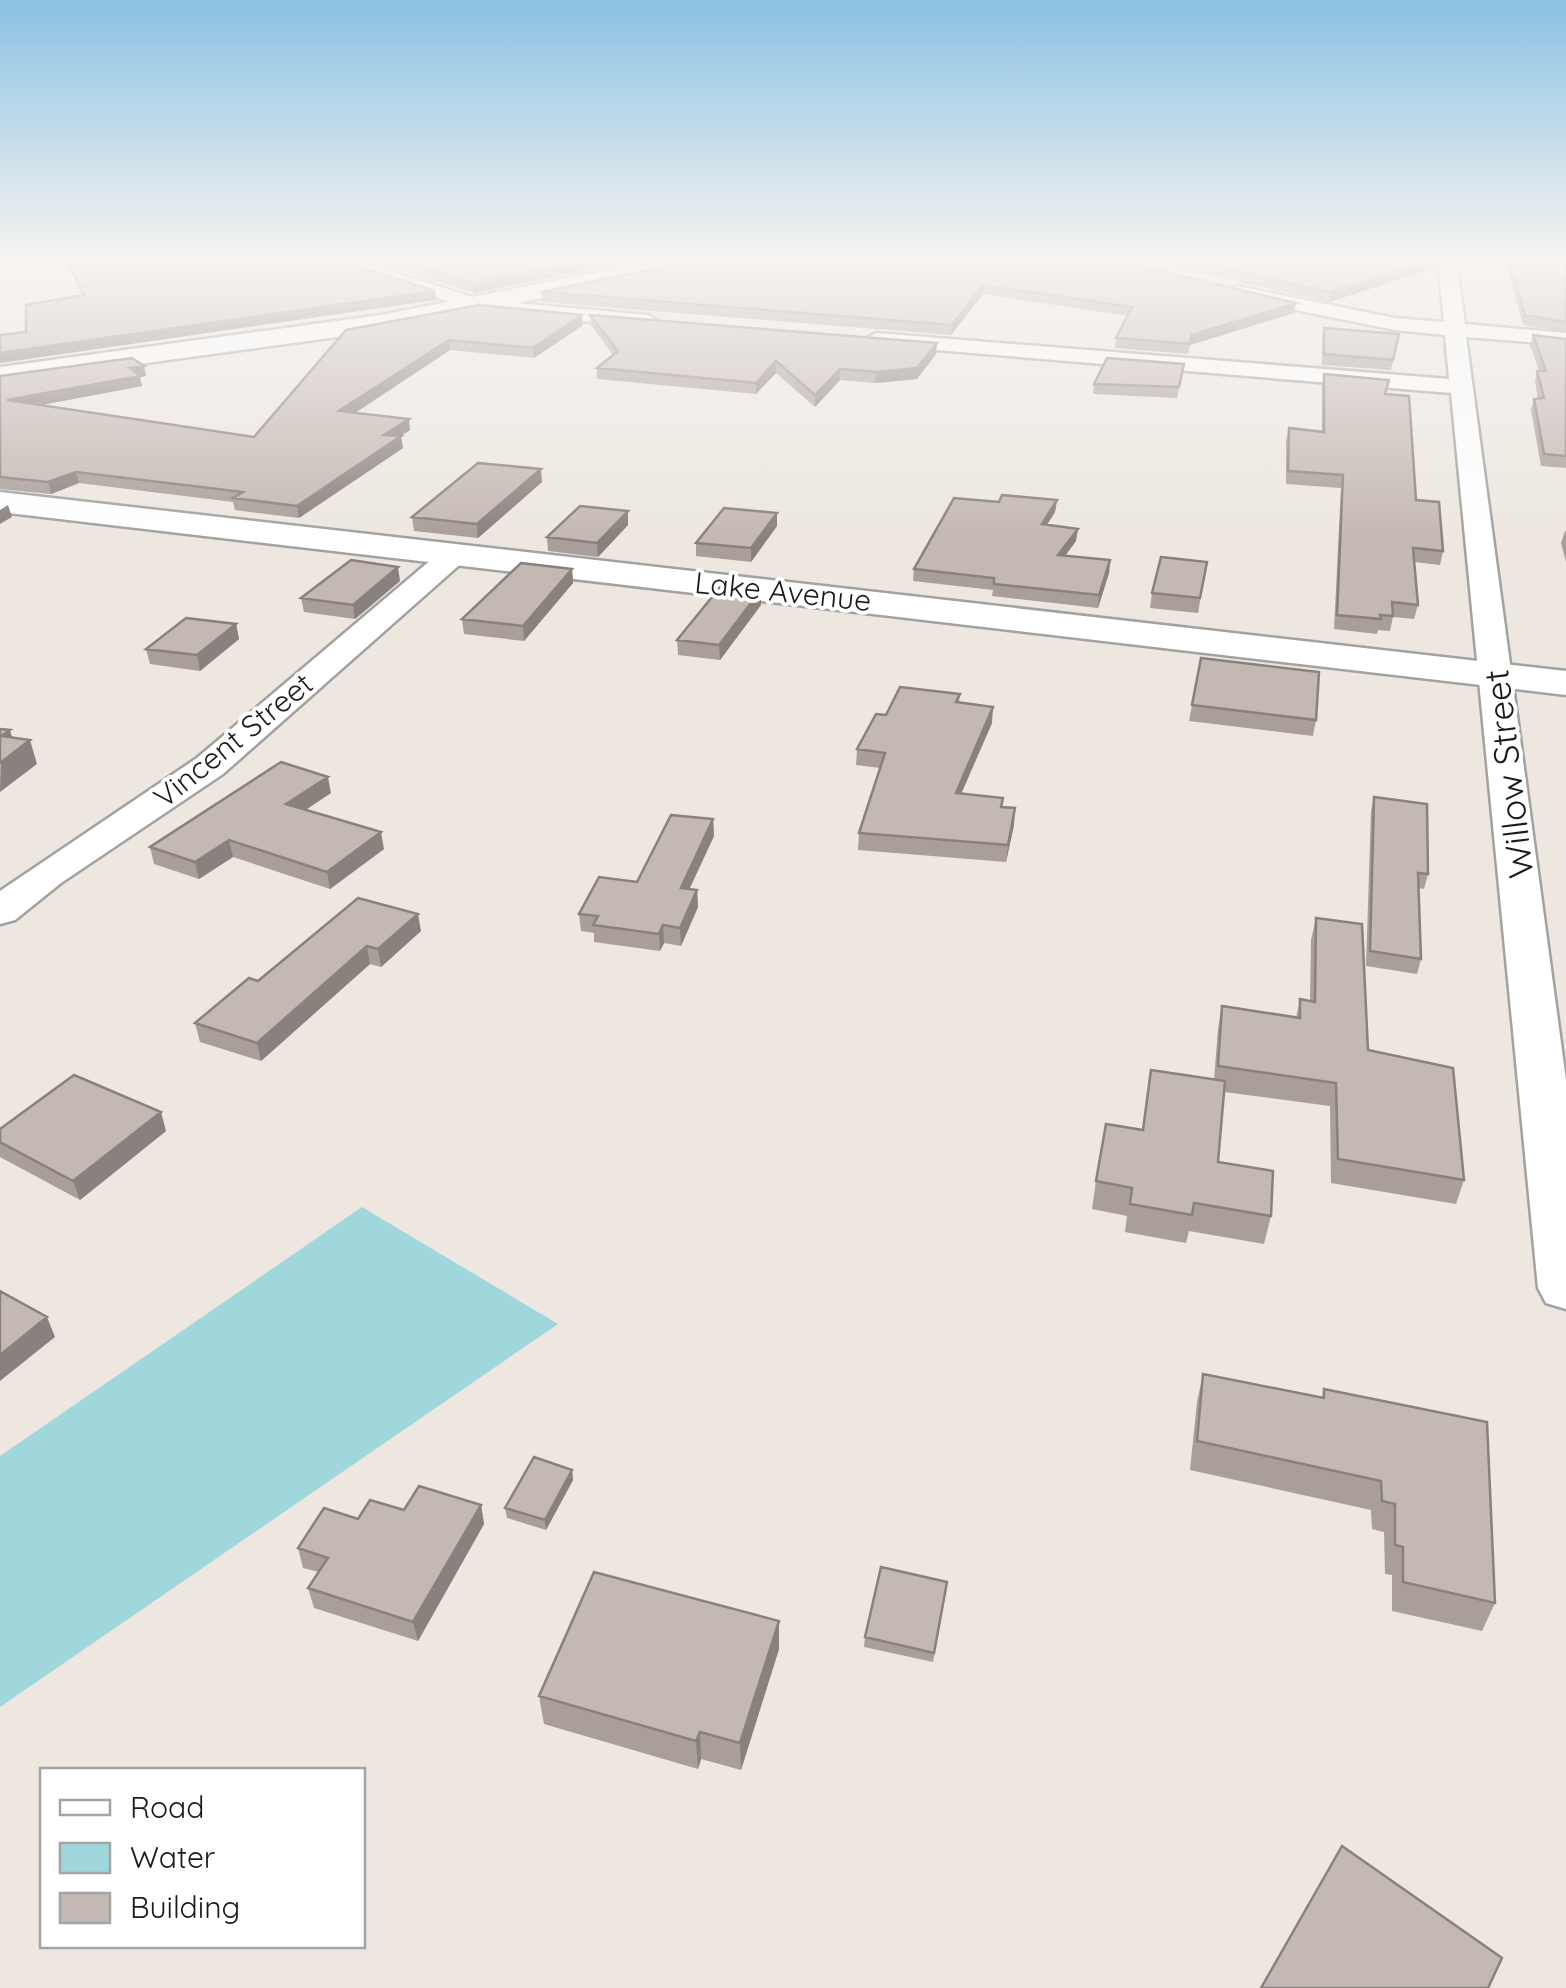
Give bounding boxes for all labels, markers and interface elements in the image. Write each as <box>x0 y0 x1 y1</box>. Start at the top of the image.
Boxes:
street label: Lake Avenue <box>693 563 873 619</box>
street label: Vincent Street <box>146 664 320 816</box>
street label: Willow Street <box>1473 667 1543 881</box>
legend <box>40 1768 365 1948</box>
text: Road <box>130 1788 204 1826</box>
text: Water <box>130 1838 216 1876</box>
text: Building <box>130 1888 240 1926</box>

